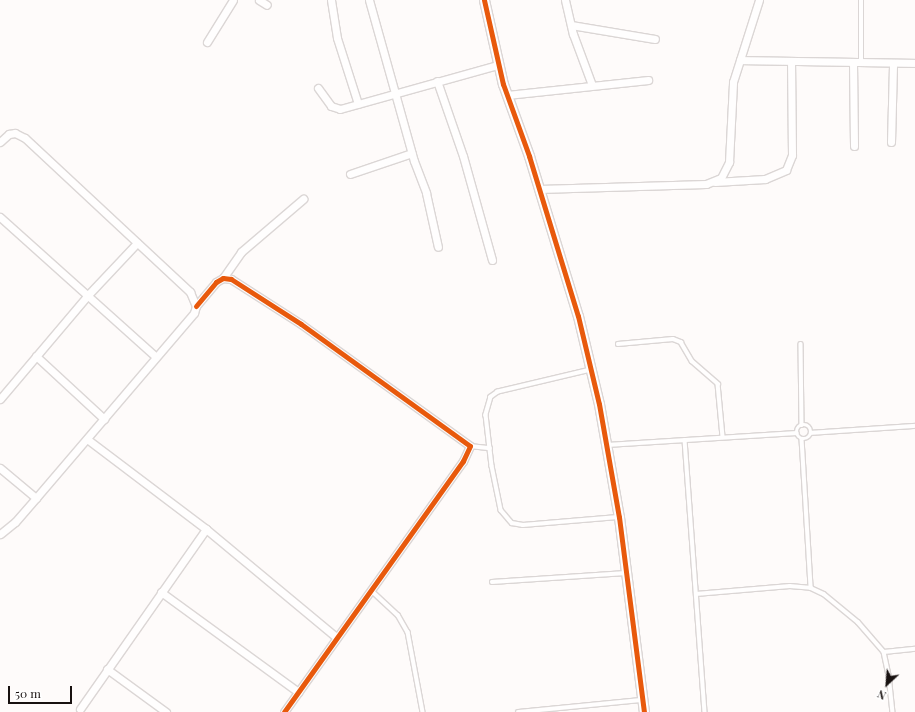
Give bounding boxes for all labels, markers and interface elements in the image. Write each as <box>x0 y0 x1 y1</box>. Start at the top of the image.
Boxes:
north arrow <box>867 664 907 704</box>
scale bar <box>10 678 74 704</box>
text: 50 m <box>15 685 41 701</box>
text: N <box>875 687 888 704</box>

